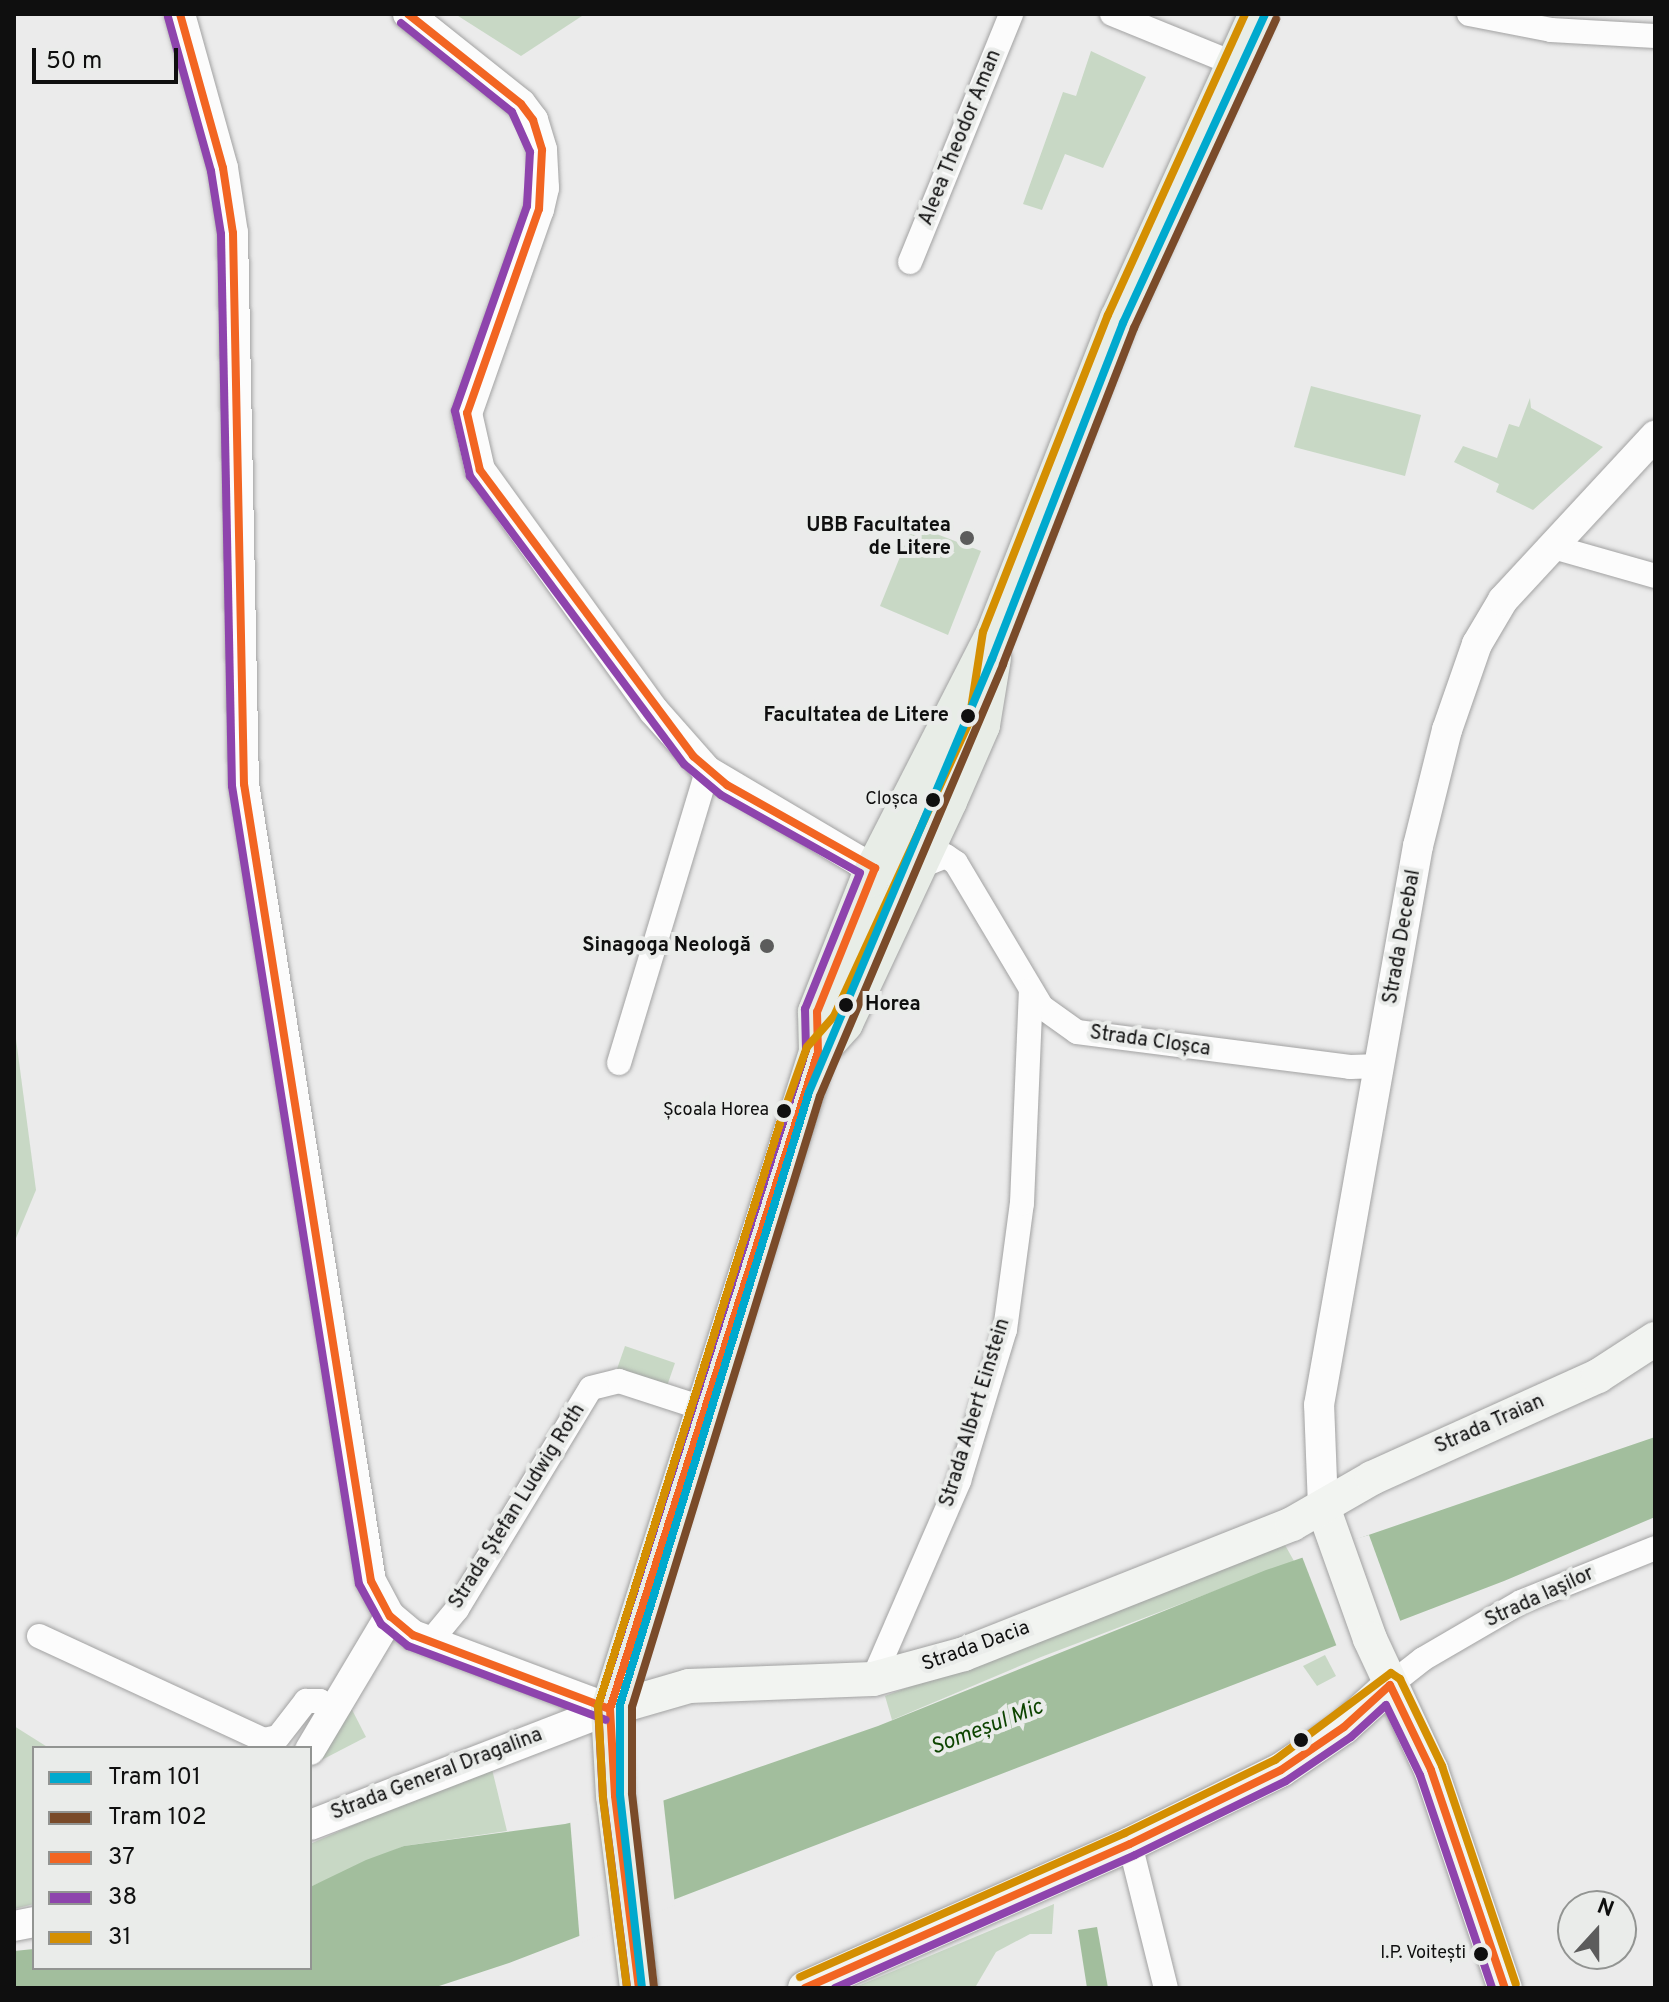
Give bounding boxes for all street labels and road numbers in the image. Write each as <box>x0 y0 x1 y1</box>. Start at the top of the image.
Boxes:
street label: Aleea Theodor Aman <box>914 46 1008 230</box>
street label: Strada Decebal <box>1379 868 1427 1006</box>
street label: Strada Cloșca <box>1088 1022 1212 1062</box>
street label: Strada Albert Einstein <box>936 1315 1016 1511</box>
street label: Strada Traian <box>1431 1390 1549 1460</box>
street label: Strada Ștefan Ludwig Roth <box>445 1400 591 1614</box>
street label: Strada Iașilor <box>1482 1562 1598 1634</box>
street label: Strada Dacia <box>919 1616 1033 1678</box>
street label: Strada General Dragalina <box>328 1724 546 1826</box>

